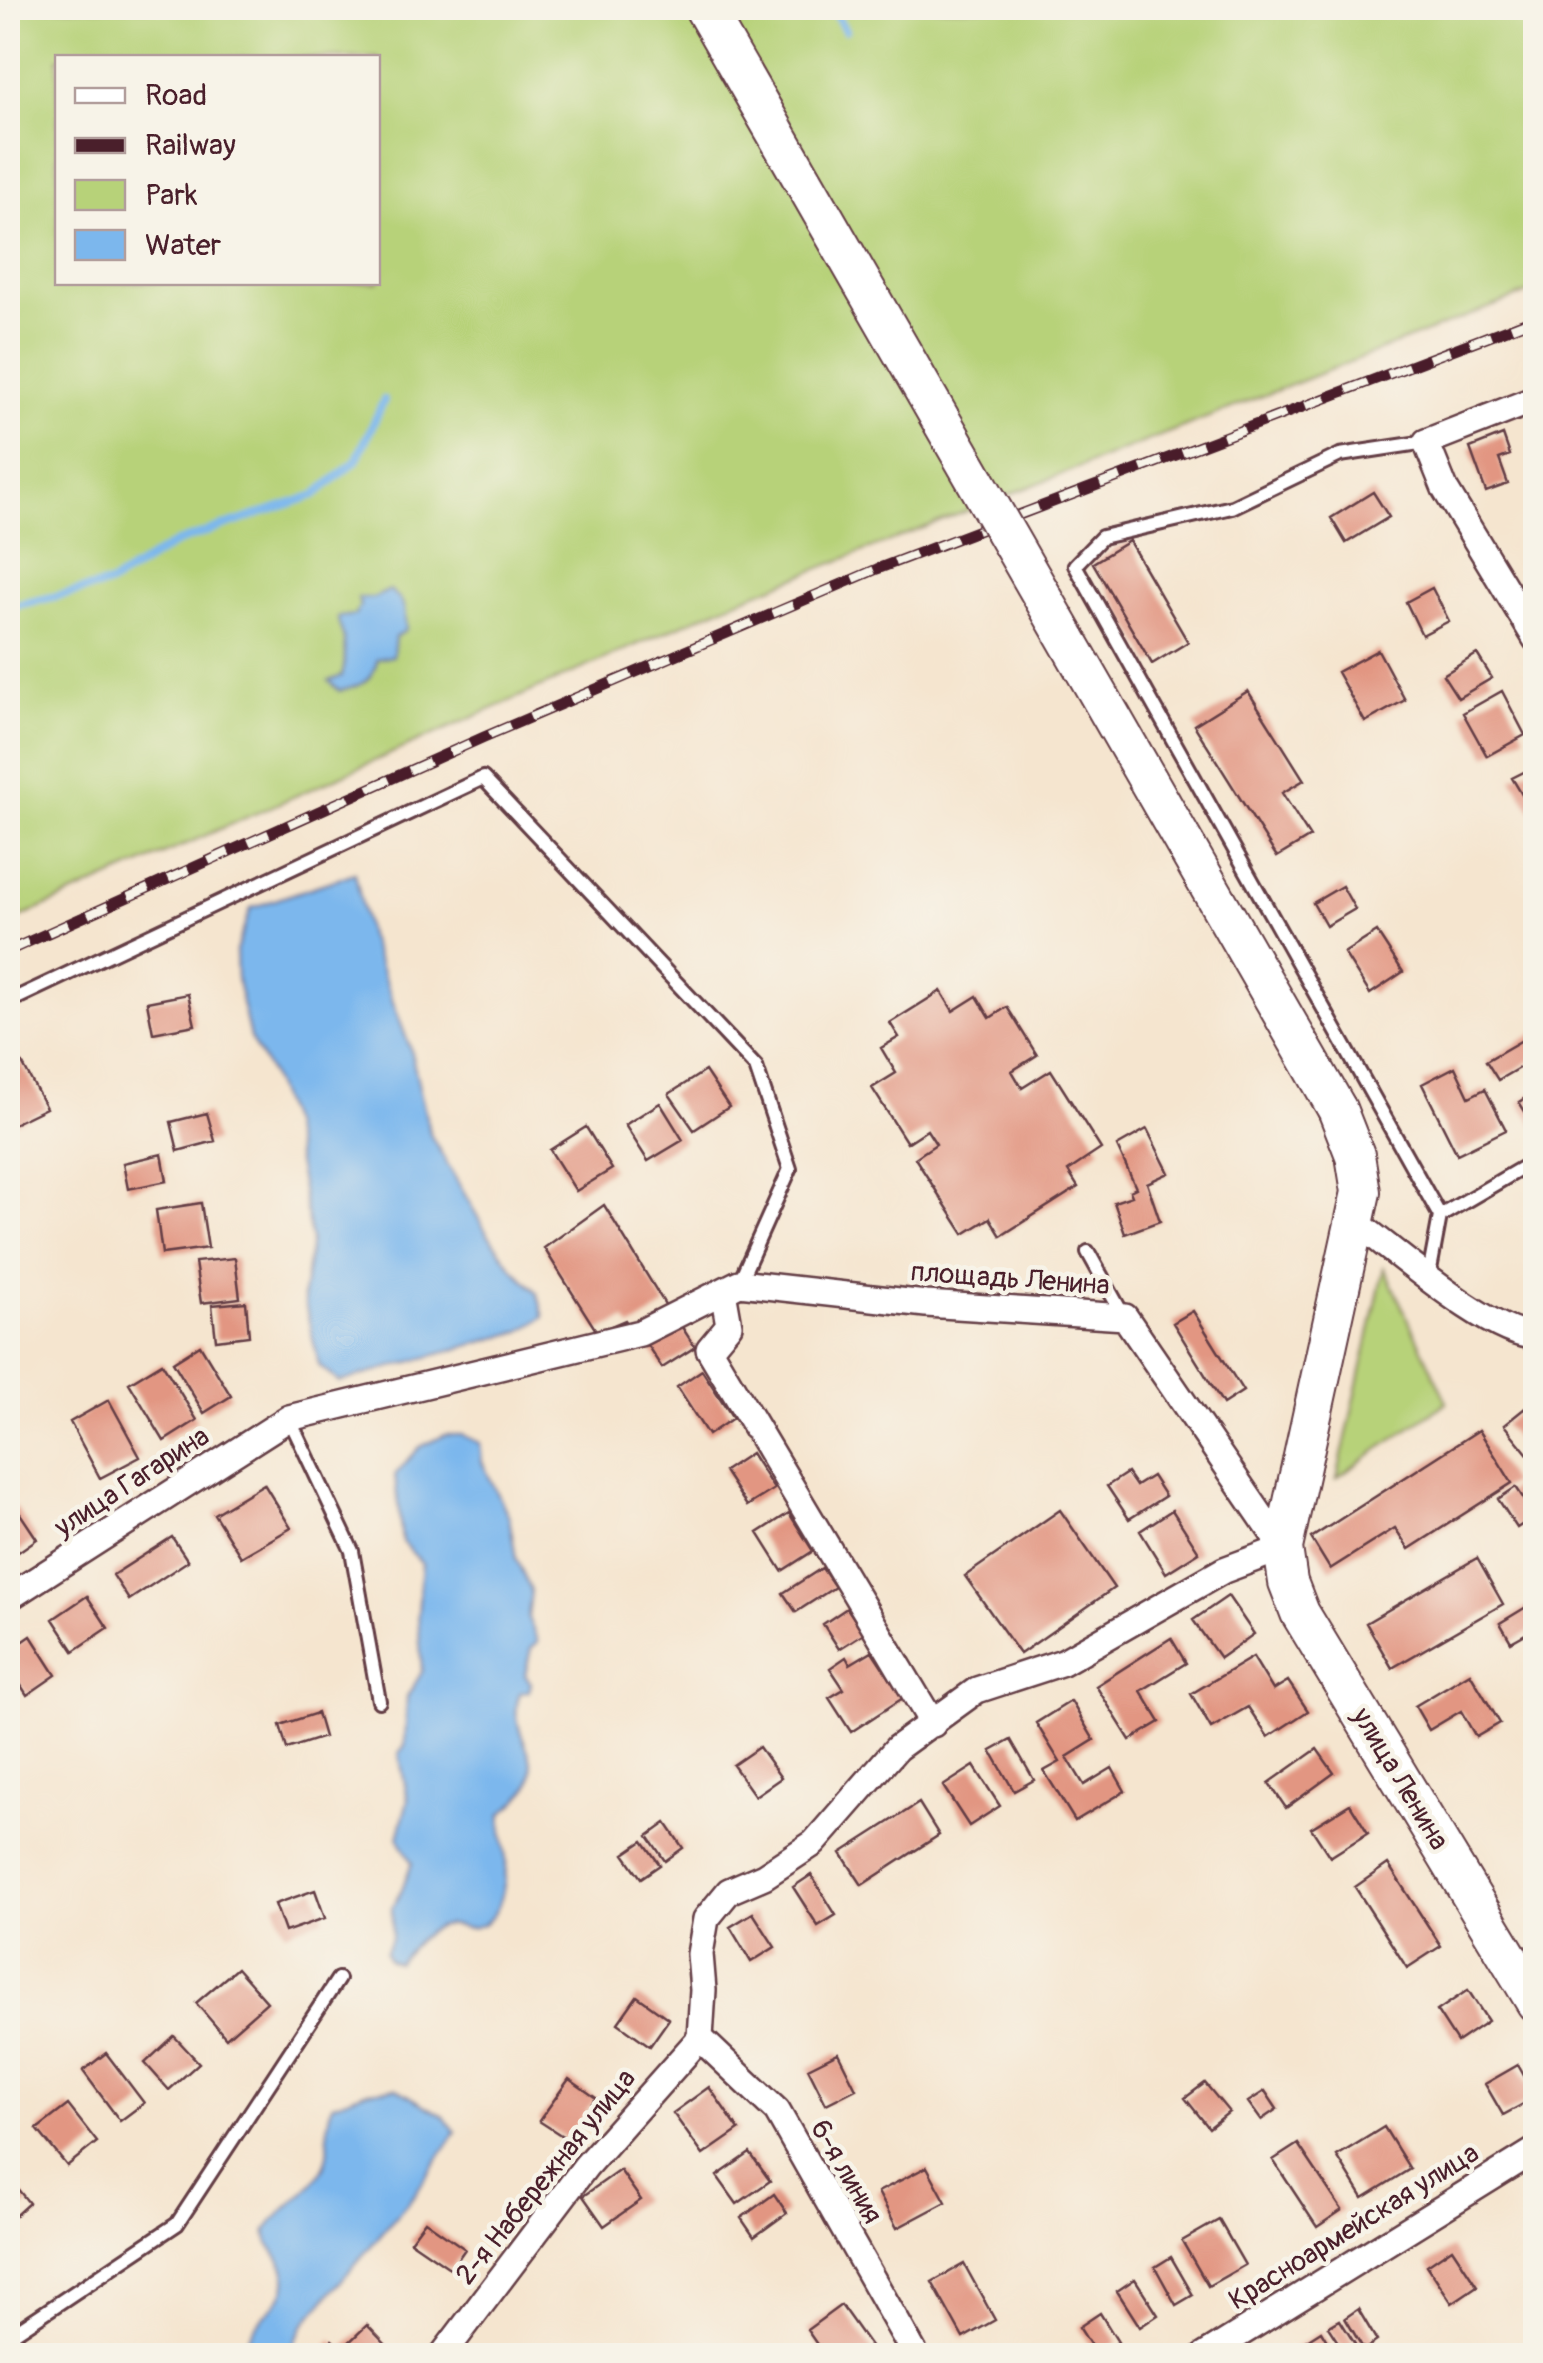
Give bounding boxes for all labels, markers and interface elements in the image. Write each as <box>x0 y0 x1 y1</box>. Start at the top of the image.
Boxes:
legend <box>55 55 380 285</box>
text: Road <box>145 77 207 114</box>
text: Railway <box>145 127 236 164</box>
text: Park <box>145 177 198 214</box>
text: Water <box>145 227 222 264</box>
street label: площадь Ленина <box>909 1255 1111 1303</box>
street label: улица Гагарина <box>47 1419 216 1546</box>
street label: улица Ленина <box>1343 1701 1456 1857</box>
street label: 2-я Набережная улица <box>448 2062 644 2292</box>
street label: 6-я линия <box>802 2114 890 2230</box>
street label: Красноармейская улица <box>1223 2136 1485 2318</box>

